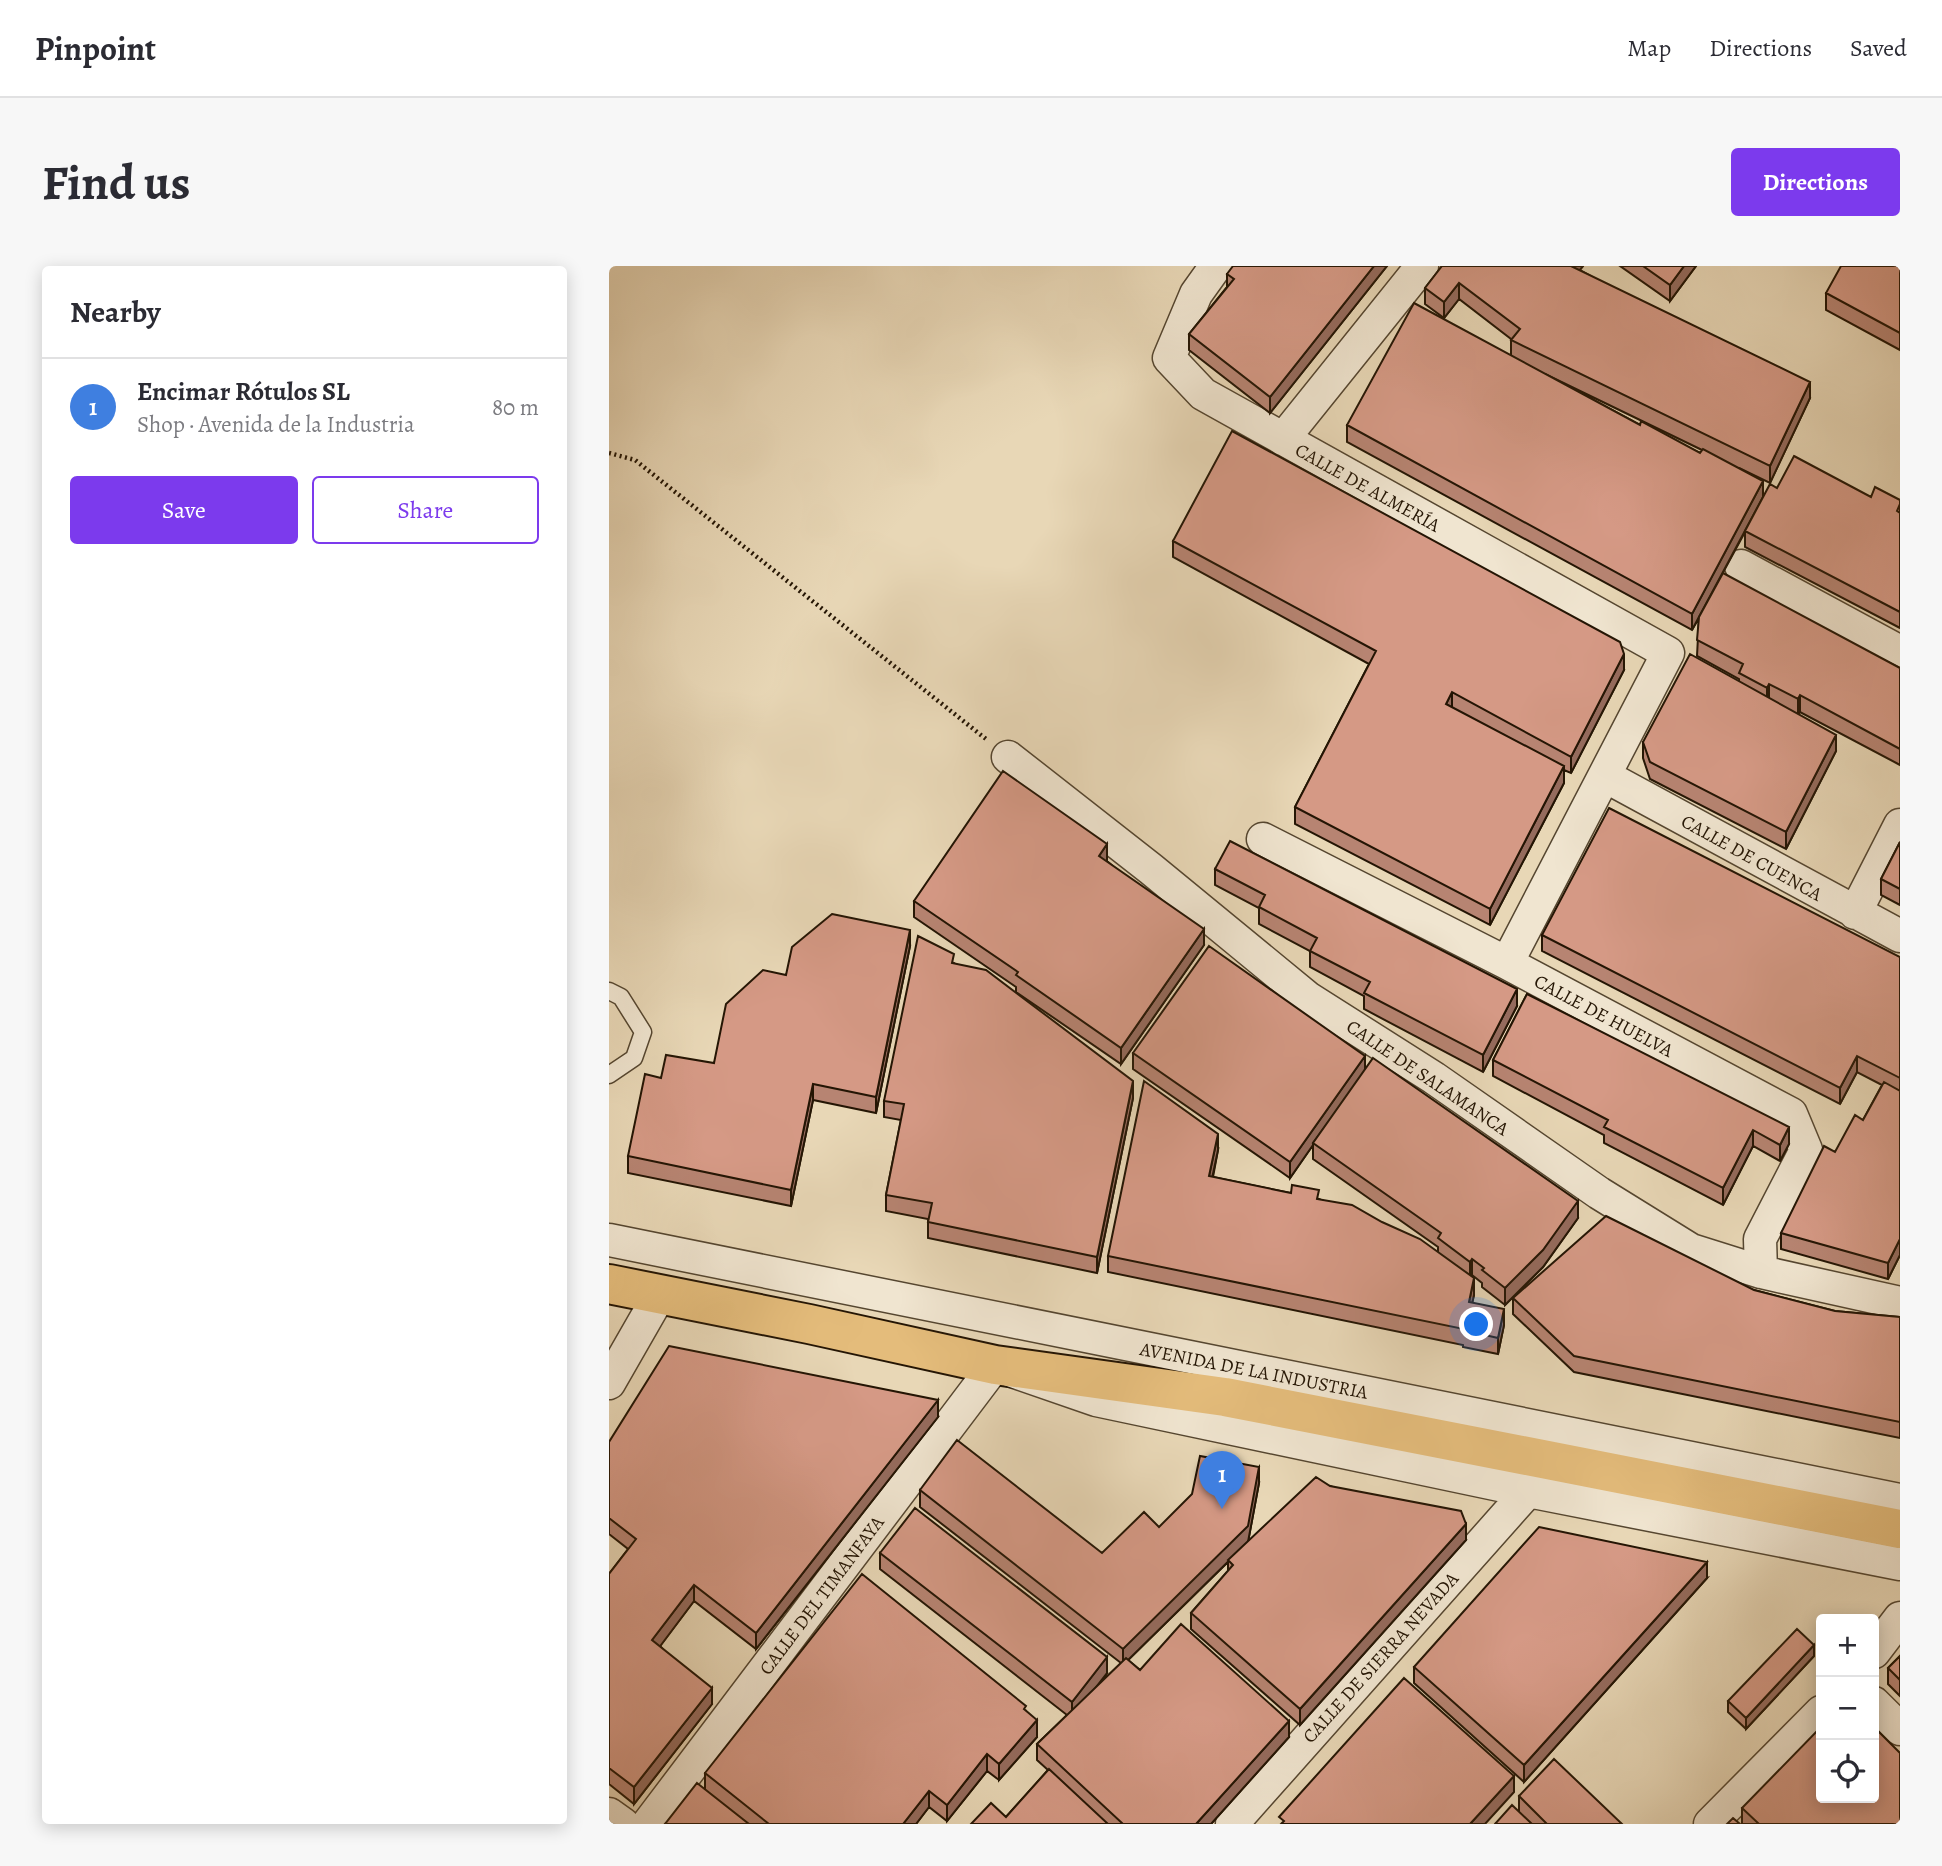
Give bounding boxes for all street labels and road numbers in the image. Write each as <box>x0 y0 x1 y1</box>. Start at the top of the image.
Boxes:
street label: CALLE DE ALMERÍA <box>1290 437 1446 539</box>
street label: CALLE DE CUENCA <box>1676 808 1827 908</box>
street label: CALLE DE HUELVA <box>1529 968 1678 1064</box>
street label: CALLE DE SALAMANCA <box>1341 1014 1515 1143</box>
street label: AVENIDA DE LA INDUSTRIA <box>1137 1336 1371 1406</box>
street label: CALLE DEL TIMANFAYA <box>753 1510 891 1680</box>
street label: CALLE DE SIERRA NEVADA <box>1297 1566 1465 1749</box>

